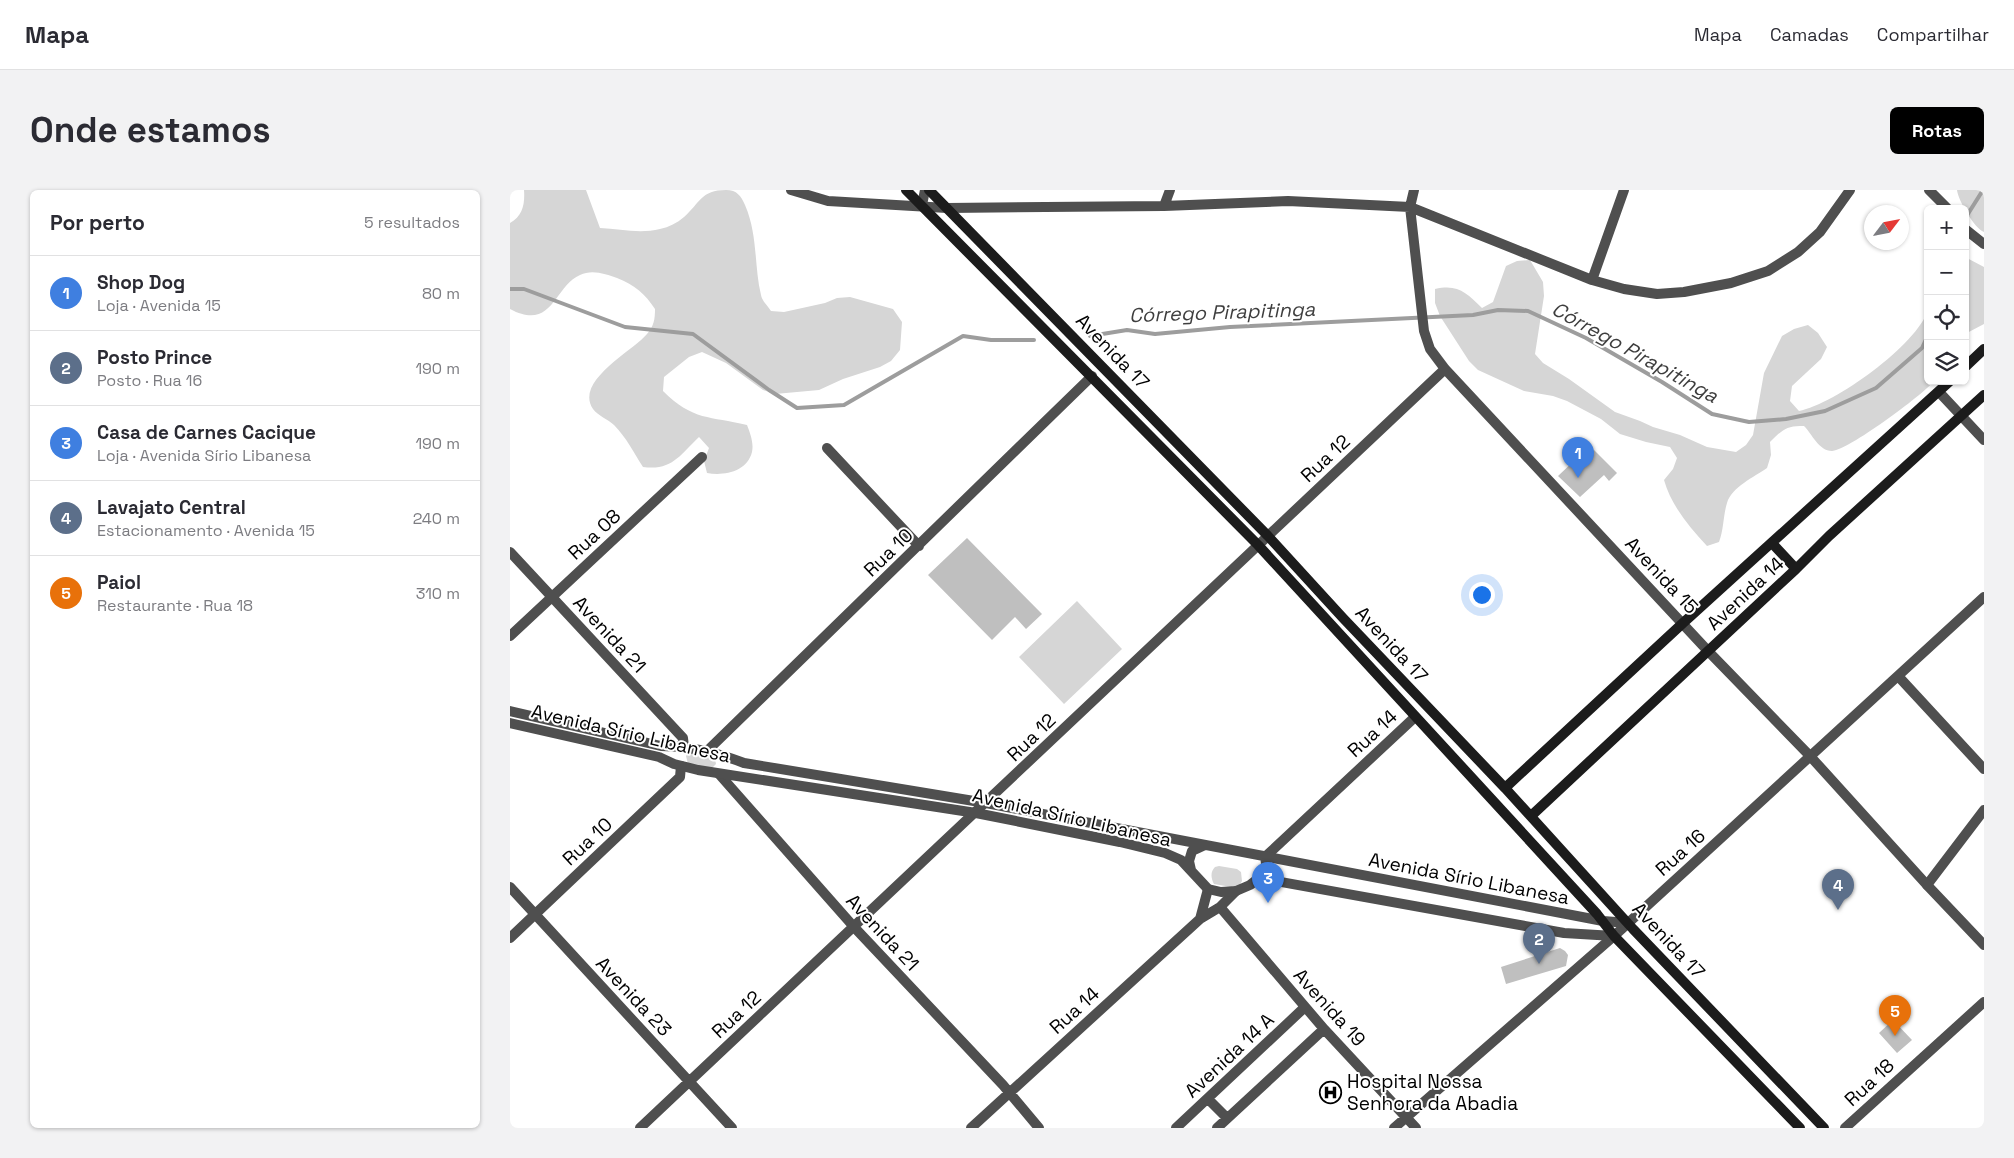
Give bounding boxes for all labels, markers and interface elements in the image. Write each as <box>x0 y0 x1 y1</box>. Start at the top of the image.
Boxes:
text: Mapa <box>25 19 89 50</box>
text: Mapa <box>1694 23 1742 46</box>
text: Camadas <box>1770 23 1849 46</box>
text: Compartilhar <box>1877 23 1989 46</box>
button: Rotas <box>1890 107 1984 154</box>
text: Onde estamos <box>30 108 271 152</box>
north arrow <box>1864 205 1909 250</box>
map controls <box>1924 205 1969 385</box>
button: + <box>1924 205 1969 250</box>
text: Por perto <box>50 209 145 236</box>
text: 5 resultados <box>364 212 460 233</box>
button: − <box>1924 250 1969 295</box>
text: Shop Dog <box>97 270 185 295</box>
text: 1 <box>62 283 70 304</box>
text: 80 m <box>422 283 460 304</box>
text: Loja · Avenida 15 <box>97 295 221 316</box>
water label: Córrego Pirapitinga <box>1547 295 1723 409</box>
button: locate <box>1924 295 1969 340</box>
water label: Córrego Pirapitinga <box>1129 296 1316 328</box>
street label: Avenida 17 <box>1070 308 1155 395</box>
button: layers <box>1924 340 1969 385</box>
text: Posto Prince <box>97 345 212 370</box>
text: 2 <box>61 358 71 379</box>
text: 190 m <box>415 358 460 379</box>
text: Posto · Rua 16 <box>97 370 202 391</box>
text: Casa de Carnes Cacique <box>97 420 316 445</box>
street label: Rua 12 <box>1295 429 1355 488</box>
text: 3 <box>61 433 71 454</box>
text: 190 m <box>415 433 460 454</box>
pin: 1 <box>1562 437 1594 478</box>
text: Loja · Avenida Sírio Libanesa <box>97 445 311 466</box>
text: Lavajato Central <box>97 495 246 520</box>
street label: Rua 08 <box>563 504 626 565</box>
text: 4 <box>61 508 71 529</box>
text: 240 m <box>413 508 460 529</box>
text: Estacionamento · Avenida 15 <box>97 520 315 541</box>
street label: Rua 10 <box>858 523 918 582</box>
street label: Avenida 15 <box>1620 532 1704 619</box>
street label: Avenida 14 <box>1701 551 1789 636</box>
text: Paiol <box>97 570 141 595</box>
your location <box>1469 582 1495 608</box>
text: 5 <box>61 583 71 604</box>
text: 310 m <box>416 583 460 604</box>
street label: Avenida 21 <box>568 591 652 678</box>
text: Restaurante · Rua 18 <box>97 595 253 616</box>
street label: Avenida 17 <box>1350 601 1434 688</box>
street label: Avenida Sírio Libanesa <box>529 698 733 769</box>
street label: Rua 14 <box>1342 704 1403 763</box>
street label: Rua 12 <box>1002 708 1061 767</box>
street label: Avenida Sírio Libanesa <box>970 782 1174 853</box>
street label: Rua 10 <box>557 812 618 871</box>
street label: Rua 16 <box>1650 823 1711 881</box>
street label: Avenida Sírio Libanesa <box>1367 847 1571 910</box>
pin: 3 <box>1252 862 1284 903</box>
pin: 4 <box>1822 869 1854 910</box>
street label: Avenida 21 <box>841 889 925 976</box>
street label: Avenida 17 <box>1627 897 1711 984</box>
pin: 2 <box>1523 923 1555 964</box>
street label: Avenida 23 <box>590 951 677 1041</box>
street label: Avenida 19 <box>1288 963 1371 1052</box>
street label: Rua 14 <box>1044 981 1105 1039</box>
street label: Rua 12 <box>706 985 766 1044</box>
pin: 5 <box>1879 995 1911 1036</box>
street label: Avenida 14 A <box>1179 1008 1279 1103</box>
street label: Rua 18 <box>1839 1053 1900 1112</box>
place label: Hospital Nossa Senhora da Abadia <box>1347 1069 1518 1116</box>
hospital icon: Hospital Nossa Senhora da Abadia <box>1319 1080 1343 1104</box>

